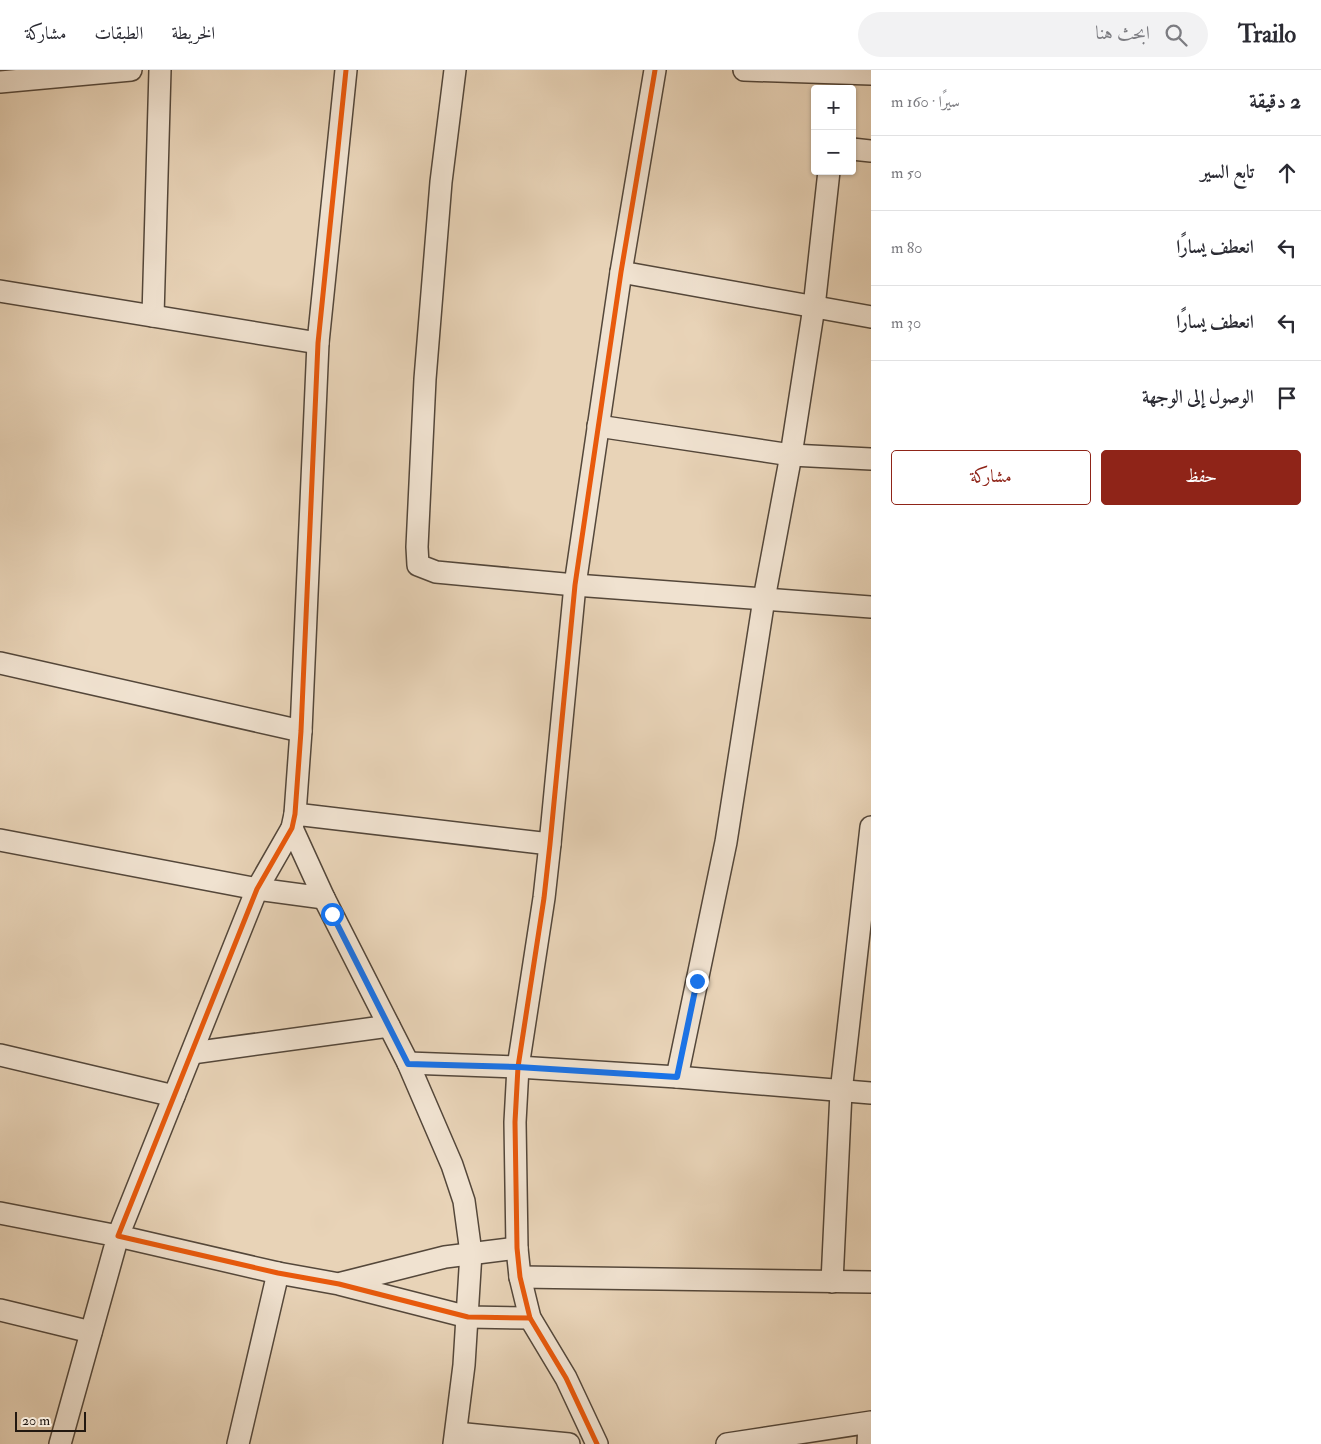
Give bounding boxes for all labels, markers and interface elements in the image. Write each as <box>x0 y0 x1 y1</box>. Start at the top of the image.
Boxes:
search box <box>858 12 1208 57</box>
text: Trailo <box>1238 19 1296 50</box>
text: ابحث هنا <box>1095 21 1150 45</box>
icon: search <box>1162 21 1190 49</box>
text: مشاركة <box>25 22 66 45</box>
text: الطبقات <box>94 22 143 45</box>
text: الخريطة <box>171 22 215 45</box>
map controls <box>811 85 856 175</box>
button: + <box>811 85 856 130</box>
text: 2 دقيقة <box>1249 88 1301 115</box>
text: سيرًا · 160 m <box>891 92 960 112</box>
button: − <box>811 130 856 175</box>
icon: ahead <box>1273 159 1301 187</box>
text: تابع السير <box>1200 160 1254 184</box>
text: 50 m <box>891 163 922 183</box>
icon: left <box>1273 234 1301 262</box>
text: انعطف يسارًا <box>1176 235 1254 259</box>
text: 80 m <box>891 238 923 258</box>
icon: left <box>1273 309 1301 337</box>
text: انعطف يسارًا <box>1176 310 1254 334</box>
text: 30 m <box>891 313 921 333</box>
icon: arrive <box>1273 384 1301 412</box>
text: الوصول إلى الوجهة <box>1142 385 1254 409</box>
button: مشاركة <box>891 450 1091 505</box>
button: حفظ <box>1101 450 1301 505</box>
route start <box>321 903 344 926</box>
route end <box>686 970 709 993</box>
scale bar <box>15 1409 86 1432</box>
text: 20 m <box>22 1412 50 1429</box>

